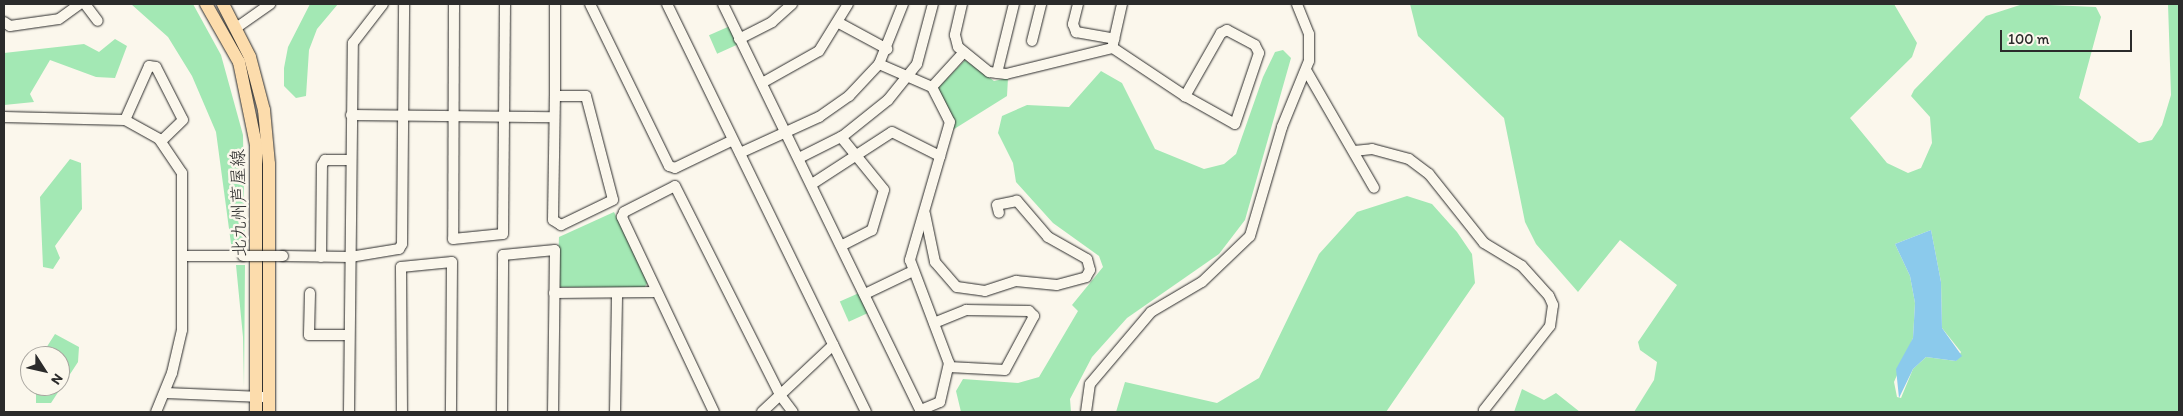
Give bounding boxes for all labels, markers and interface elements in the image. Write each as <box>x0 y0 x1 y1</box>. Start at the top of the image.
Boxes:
scale bar <box>2003 20 2136 52</box>
text: 100 m <box>2008 30 2049 48</box>
street label: 北九州芦屋線 <box>227 149 251 257</box>
north arrow <box>20 346 70 396</box>
text: N <box>47 371 67 388</box>

